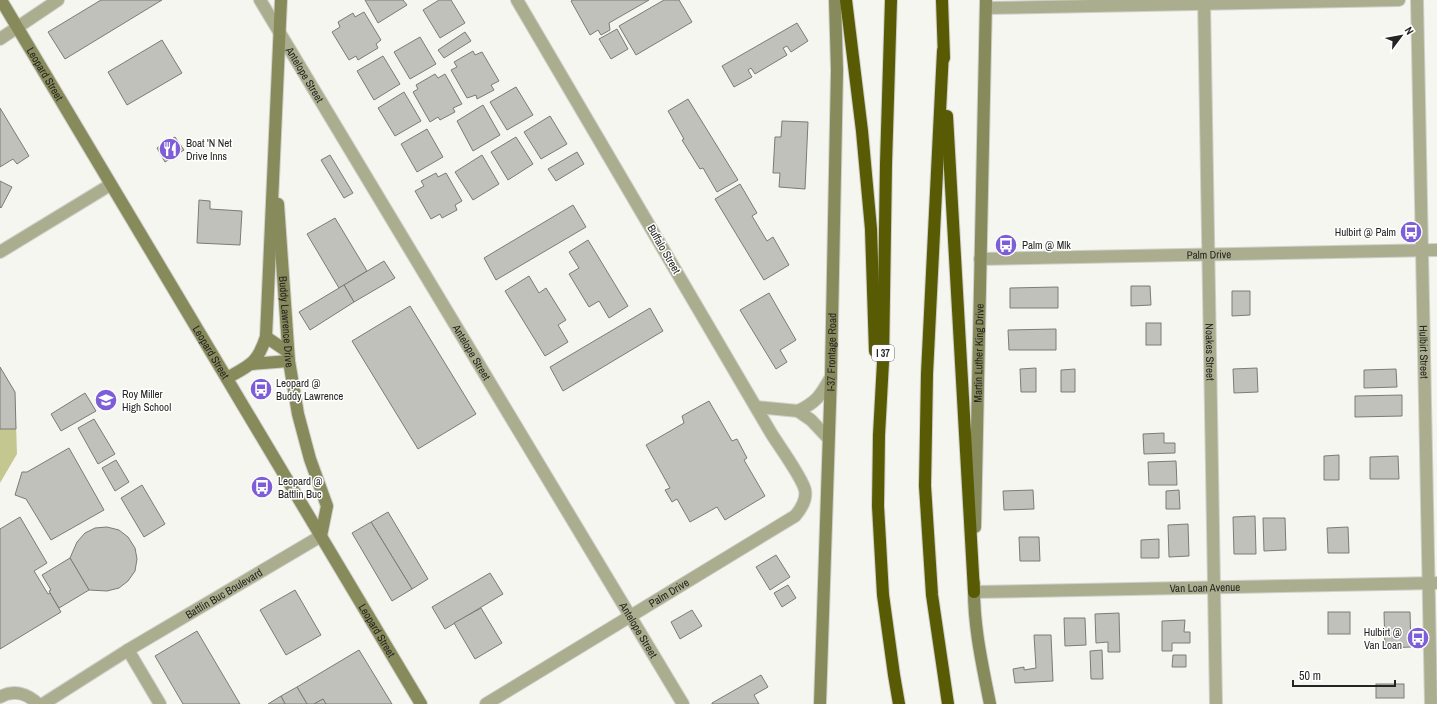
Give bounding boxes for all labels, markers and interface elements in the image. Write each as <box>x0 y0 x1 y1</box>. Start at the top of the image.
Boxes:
north arrow <box>1381 16 1421 56</box>
text: N <box>1402 24 1417 37</box>
street label: Antelope Street <box>282 43 327 105</box>
street label: Leopard Street <box>24 45 67 104</box>
restaurant icon: Boat 'N Net Drive Inns <box>157 136 183 162</box>
place label: Boat 'N Net Drive Inns <box>186 136 232 163</box>
bus stop icon: Hulbirt @ Palm <box>1398 219 1424 245</box>
street label: Buffalo Street <box>644 222 684 277</box>
place label: Hulbirt @ Palm <box>1335 225 1396 239</box>
bus stop icon: Palm @ Mlk <box>993 232 1019 258</box>
place label: Palm @ Mlk <box>1022 238 1071 252</box>
street label: Palm Drive <box>1186 247 1231 262</box>
street label: Buddy Lawrence Drive <box>276 276 297 368</box>
street label: Martin Luther King Drive <box>971 303 987 403</box>
street label: I-37 Frontage Road <box>823 313 839 392</box>
street label: Antelope Street <box>449 321 494 383</box>
street label: Leopard Street <box>190 323 233 382</box>
street label: Noakes Street <box>1203 323 1217 381</box>
street label: Hulbirt Street <box>1416 325 1432 379</box>
road number: I 37 <box>872 345 894 361</box>
bus stop icon: Leopard @ Buddy Lawrence <box>248 376 274 402</box>
place label: Leopard @ Buddy Lawrence <box>276 376 343 403</box>
school or university icon: Roy Miller High School <box>93 387 119 413</box>
place label: Roy Miller High School <box>122 387 171 414</box>
bus stop icon: Leopard @ Battlin Buc <box>249 474 275 500</box>
place label: Leopard @ Battlin Buc <box>278 474 323 501</box>
street label: Battlin Buc Boulevard <box>183 565 265 622</box>
street label: Palm Drive <box>646 575 692 610</box>
street label: Van Loan Avenue <box>1170 580 1240 595</box>
street label: Antelope Street <box>616 599 661 661</box>
street label: Leopard Street <box>356 601 399 660</box>
place label: Hulbirt @ Van Loan <box>1364 625 1402 652</box>
bus stop icon: Hulbirt @ Van Loan <box>1405 625 1431 651</box>
scale bar <box>1293 662 1395 688</box>
text: 50 m <box>1299 668 1321 684</box>

